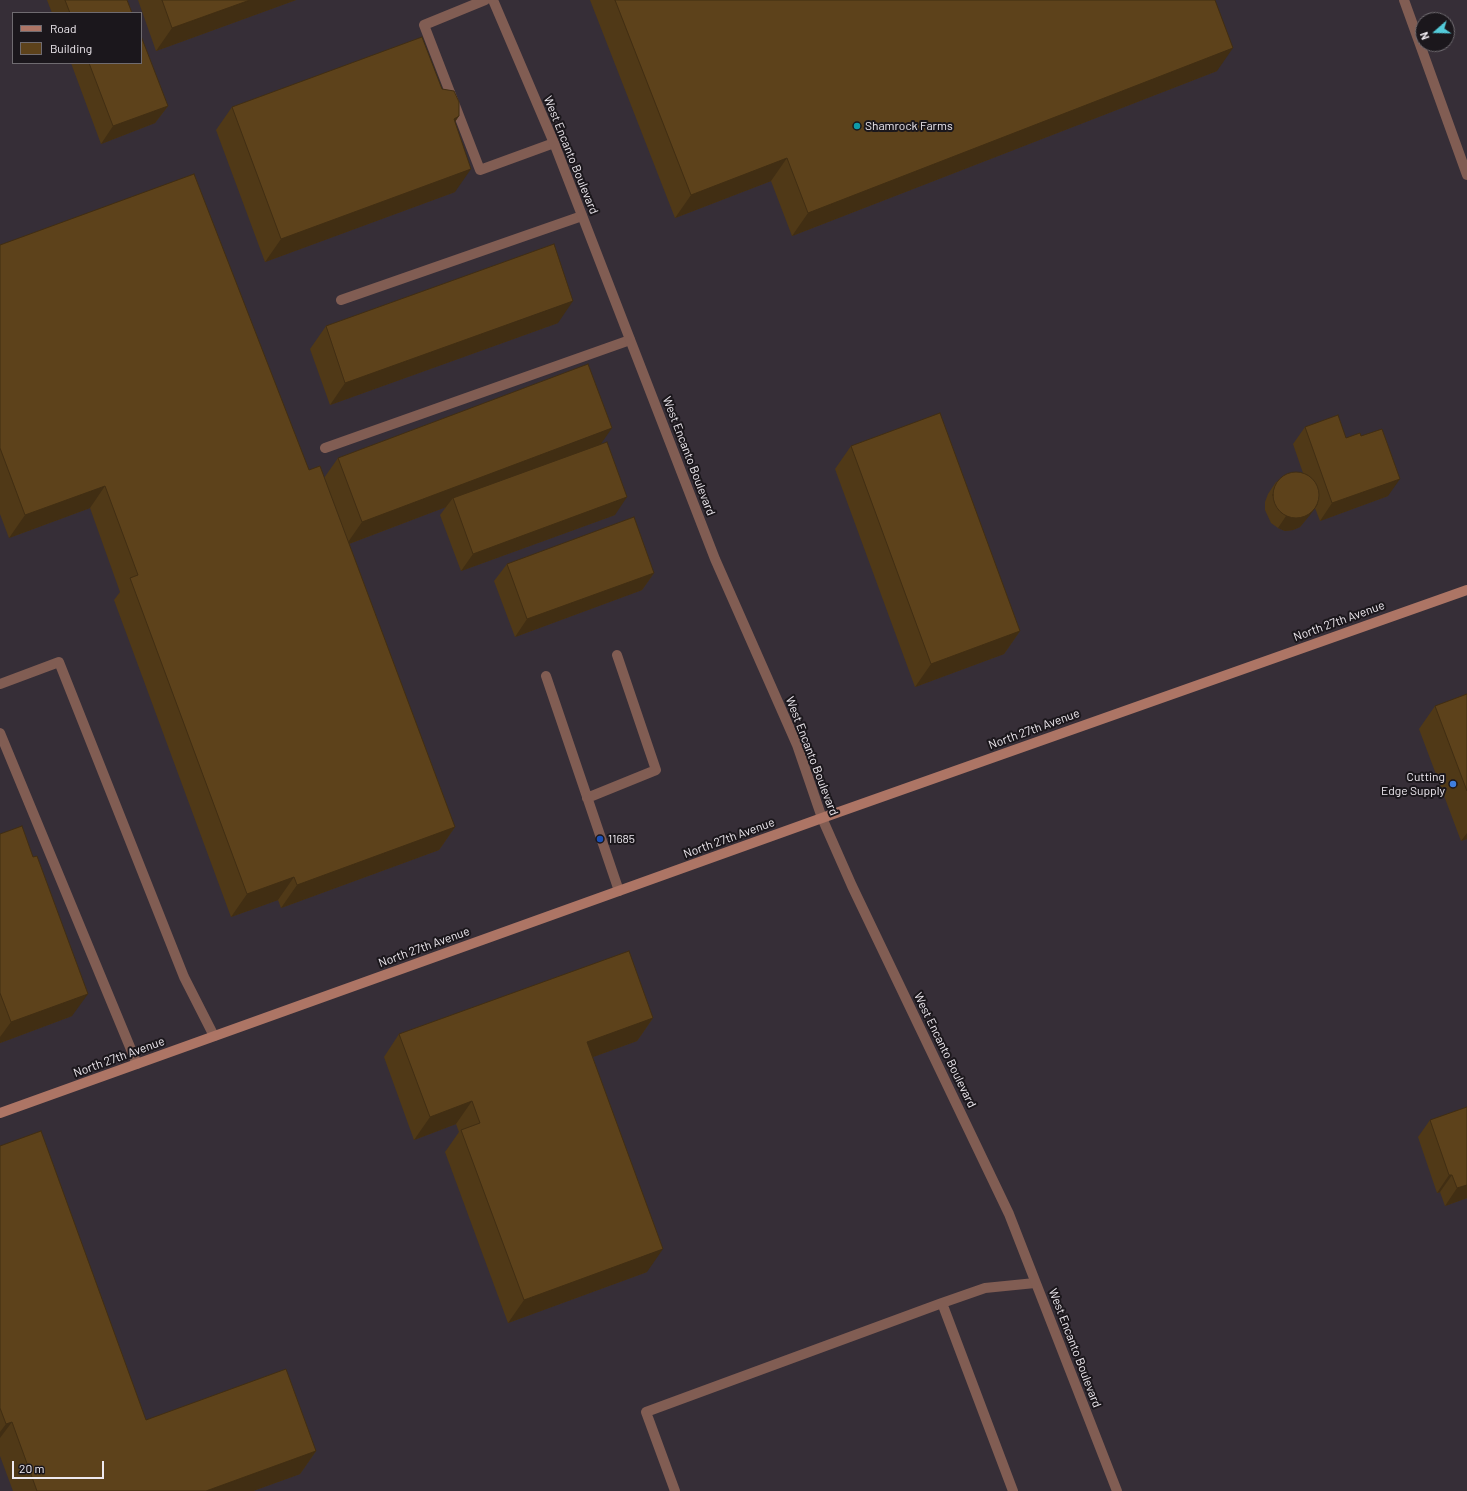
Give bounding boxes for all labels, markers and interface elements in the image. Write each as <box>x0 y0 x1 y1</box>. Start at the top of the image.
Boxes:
legend <box>12 12 142 64</box>
north arrow <box>1415 12 1455 52</box>
text: Road <box>50 21 77 35</box>
text: N <box>1417 30 1432 42</box>
text: Building <box>50 41 92 55</box>
street label: West Encanto Boulevard <box>541 94 601 216</box>
place label: Shamrock Farms <box>865 119 953 133</box>
marker: Shamrock Farms <box>852 121 862 131</box>
street label: West Encanto Boulevard <box>660 394 718 518</box>
street label: North 27th Avenue <box>1291 598 1387 644</box>
street label: West Encanto Boulevard <box>783 694 841 818</box>
street label: North 27th Avenue <box>986 706 1082 752</box>
place label: Cutting Edge Supply <box>1381 770 1445 798</box>
marker: Cutting Edge Supply <box>1448 779 1458 789</box>
street label: North 27th Avenue <box>681 815 777 861</box>
place label: 11685 <box>608 832 635 846</box>
marker: 11685 <box>595 834 605 844</box>
street label: North 27th Avenue <box>376 924 472 970</box>
street label: West Encanto Boulevard <box>911 990 979 1110</box>
street label: North 27th Avenue <box>71 1034 167 1080</box>
street label: West Encanto Boulevard <box>1046 1286 1104 1410</box>
scale bar <box>14 1453 106 1479</box>
text: 20 m <box>19 1461 45 1475</box>

